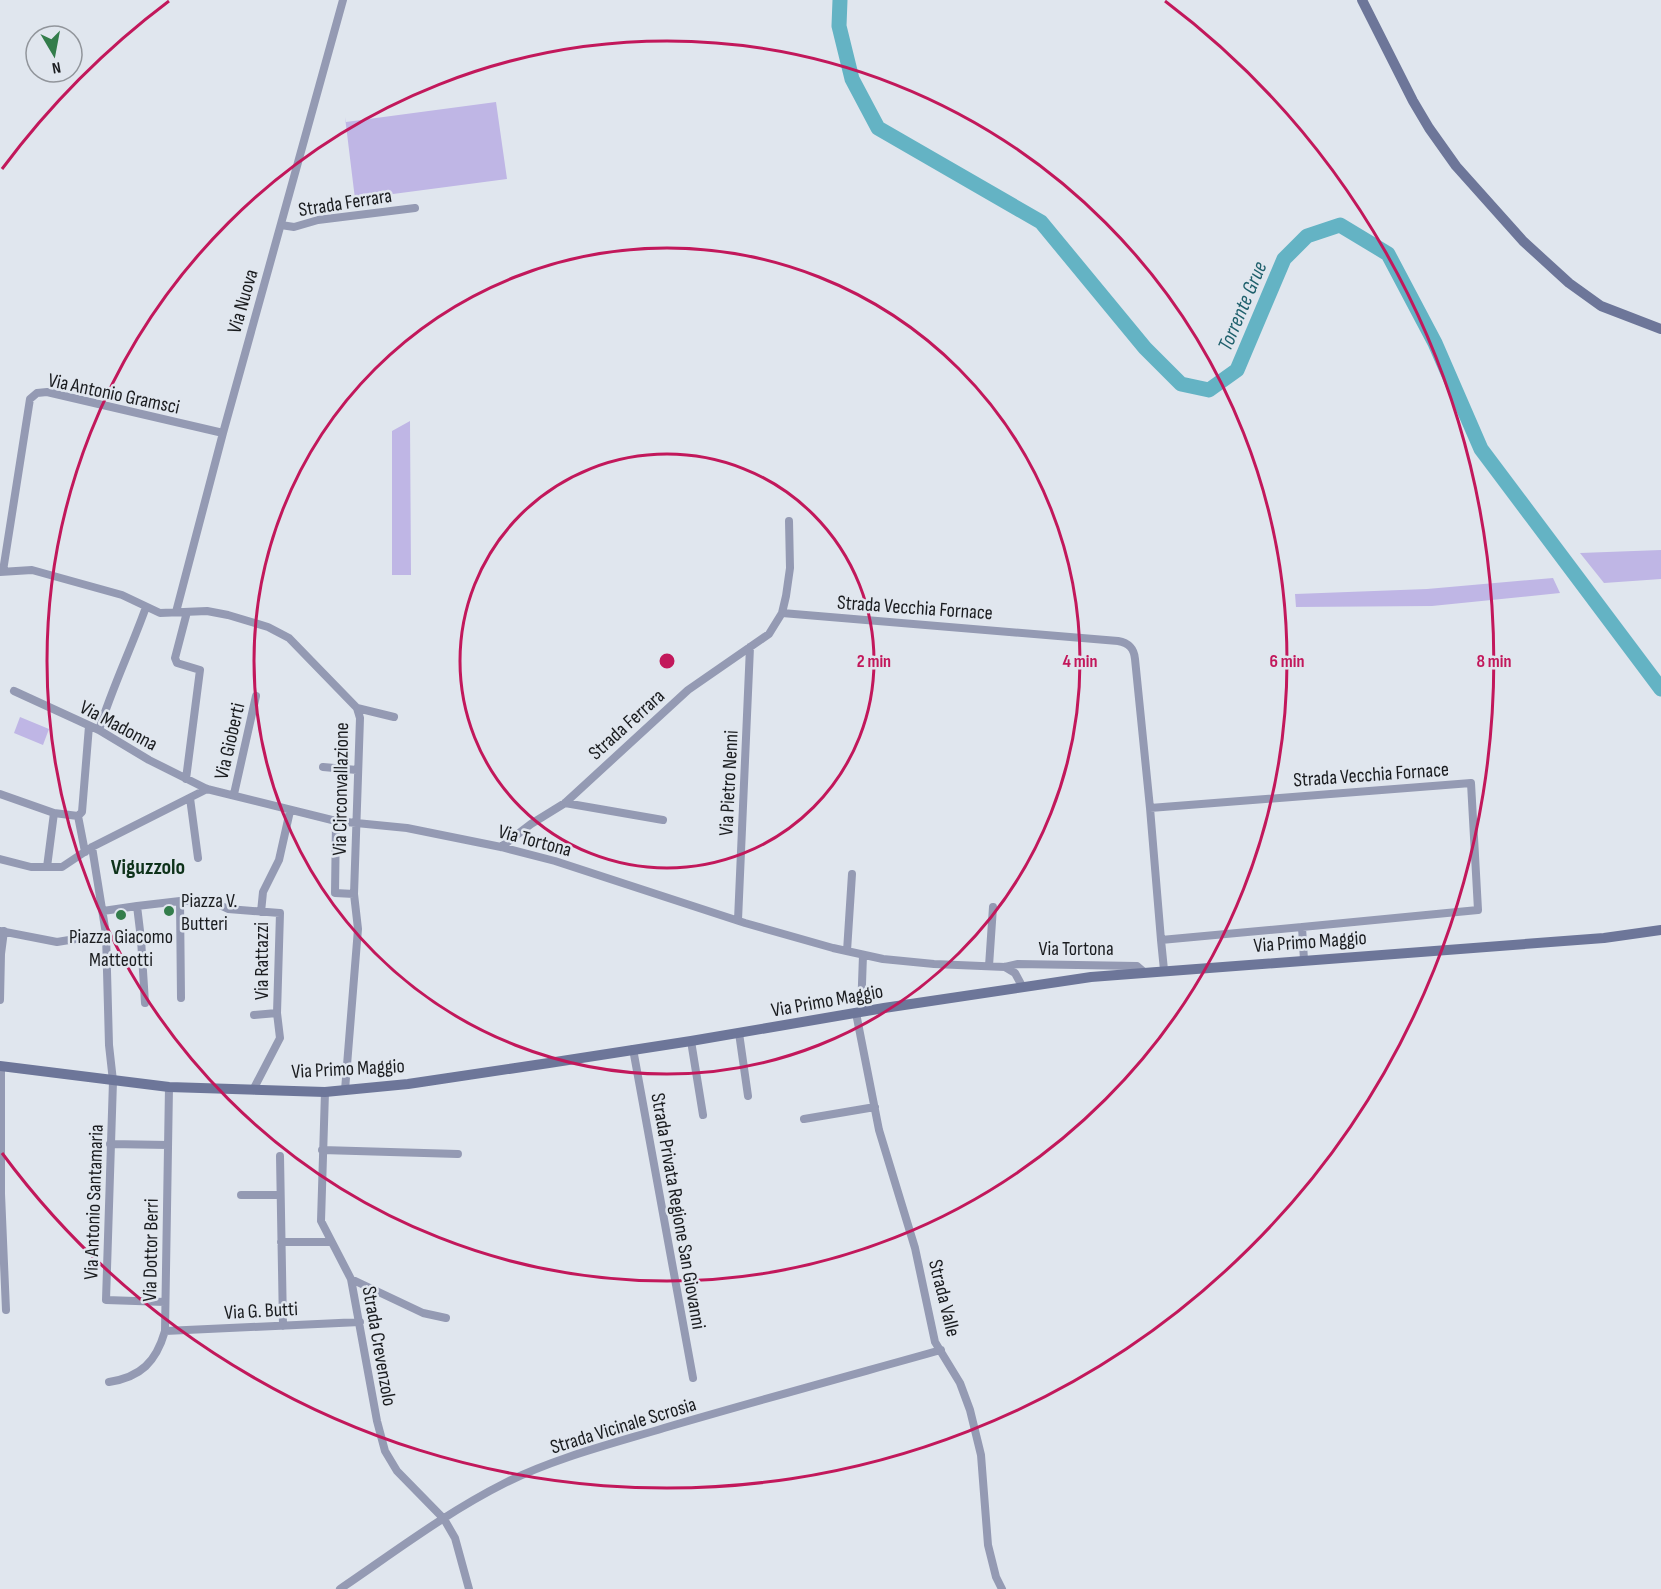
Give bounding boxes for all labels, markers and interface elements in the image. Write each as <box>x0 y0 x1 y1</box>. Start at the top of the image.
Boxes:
north arrow <box>24 24 84 84</box>
text: N <box>50 57 62 77</box>
street label: Strada Ferrara <box>297 184 394 222</box>
water label: Torrente Grue <box>1212 258 1272 355</box>
street label: Via Nuova <box>222 267 264 336</box>
street label: Via Antonio Gramsci <box>46 368 182 420</box>
street label: Strada Vecchia Fornace <box>836 591 994 625</box>
centre of rings <box>657 651 677 671</box>
text: 2 min <box>857 651 891 672</box>
text: 4 min <box>1063 651 1097 672</box>
text: 6 min <box>1270 651 1304 672</box>
text: 8 min <box>1477 651 1511 672</box>
street label: Strada Ferrara <box>584 684 670 765</box>
street label: Via Madonna <box>76 695 162 756</box>
street label: Via Gioberti <box>210 701 250 782</box>
street label: Via Circonvallazione <box>328 722 354 856</box>
street label: Via Pietro Nenni <box>714 730 744 837</box>
street label: Strada Vecchia Fornace <box>1292 758 1450 792</box>
street label: Via Tortona <box>495 820 574 862</box>
district label: Viguzzolo <box>111 854 185 881</box>
place label: Piazza V. Butteri <box>181 889 237 936</box>
marker: Piazza V. Butteri <box>162 904 176 918</box>
marker: Piazza Giacomo Matteotti <box>114 908 128 922</box>
street label: Via Rattazzi <box>250 922 274 1000</box>
place label: Piazza Giacomo Matteotti <box>69 925 173 972</box>
street label: Via Primo Maggio <box>1253 926 1367 958</box>
street label: Via Tortona <box>1038 937 1114 961</box>
street label: Via Primo Maggio <box>769 979 885 1023</box>
street label: Via Primo Maggio <box>291 1054 405 1084</box>
street label: Strada Privata Regione San Giovanni <box>645 1091 711 1331</box>
street label: Via Antonio Santamaria <box>79 1124 109 1280</box>
street label: Via Dottor Berri <box>138 1198 164 1302</box>
street label: Strada Valle <box>923 1257 965 1339</box>
street label: Strada Crevenzolo <box>357 1284 401 1408</box>
street label: Via G. Butti <box>224 1297 299 1325</box>
street label: Strada Vicinale Scrosia <box>547 1392 699 1460</box>

